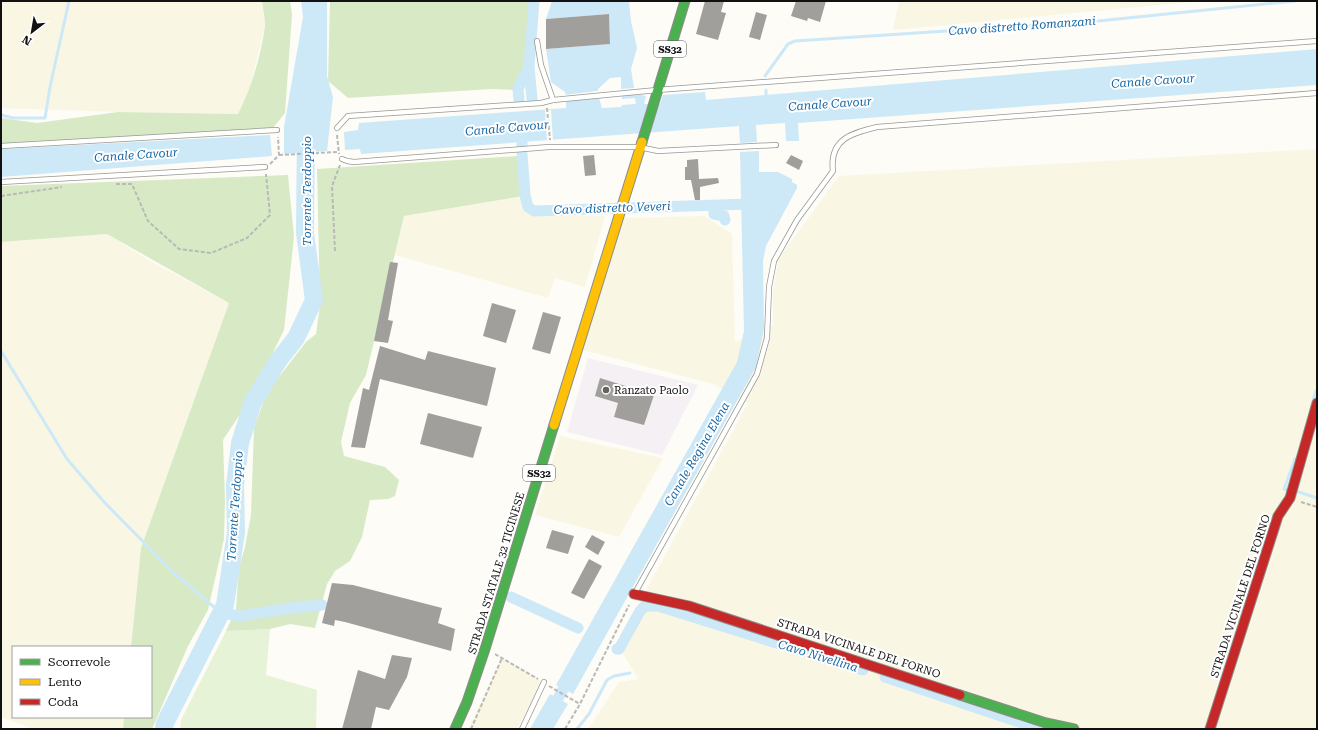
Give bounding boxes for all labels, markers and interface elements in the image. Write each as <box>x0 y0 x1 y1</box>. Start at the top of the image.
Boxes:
north arrow <box>12 12 52 52</box>
water label: Cavo distretto Romanzani <box>948 14 1096 38</box>
text: N <box>20 32 34 48</box>
road number: SS32 <box>654 41 686 57</box>
water label: Canale Cavour <box>1111 71 1195 91</box>
water label: Canale Cavour <box>788 94 872 114</box>
water label: Canale Cavour <box>465 117 549 139</box>
water label: Torrente Terdoppio <box>300 136 314 246</box>
water label: Canale Cavour <box>94 145 178 165</box>
water label: Cavo distretto Veveri <box>553 199 671 217</box>
place label: Ranzato Paolo <box>614 384 689 397</box>
marker: Ranzato Paolo <box>601 385 611 395</box>
water label: Canale Regina Elena <box>662 400 732 508</box>
water label: Torrente Terdoppio <box>224 451 246 561</box>
road number: SS32 <box>523 465 555 481</box>
street label: STRADA STATALE 32 TICINESE <box>466 490 527 656</box>
street label: STRADA VICINALE DEL FORNO <box>1208 513 1273 679</box>
street label: STRADA VICINALE DEL FORNO <box>776 616 942 681</box>
water label: Cavo Nivellina <box>776 637 860 675</box>
legend <box>12 646 152 718</box>
text: Scorrevole <box>48 655 111 669</box>
text: Lento <box>48 675 82 689</box>
text: Coda <box>48 695 79 709</box>

